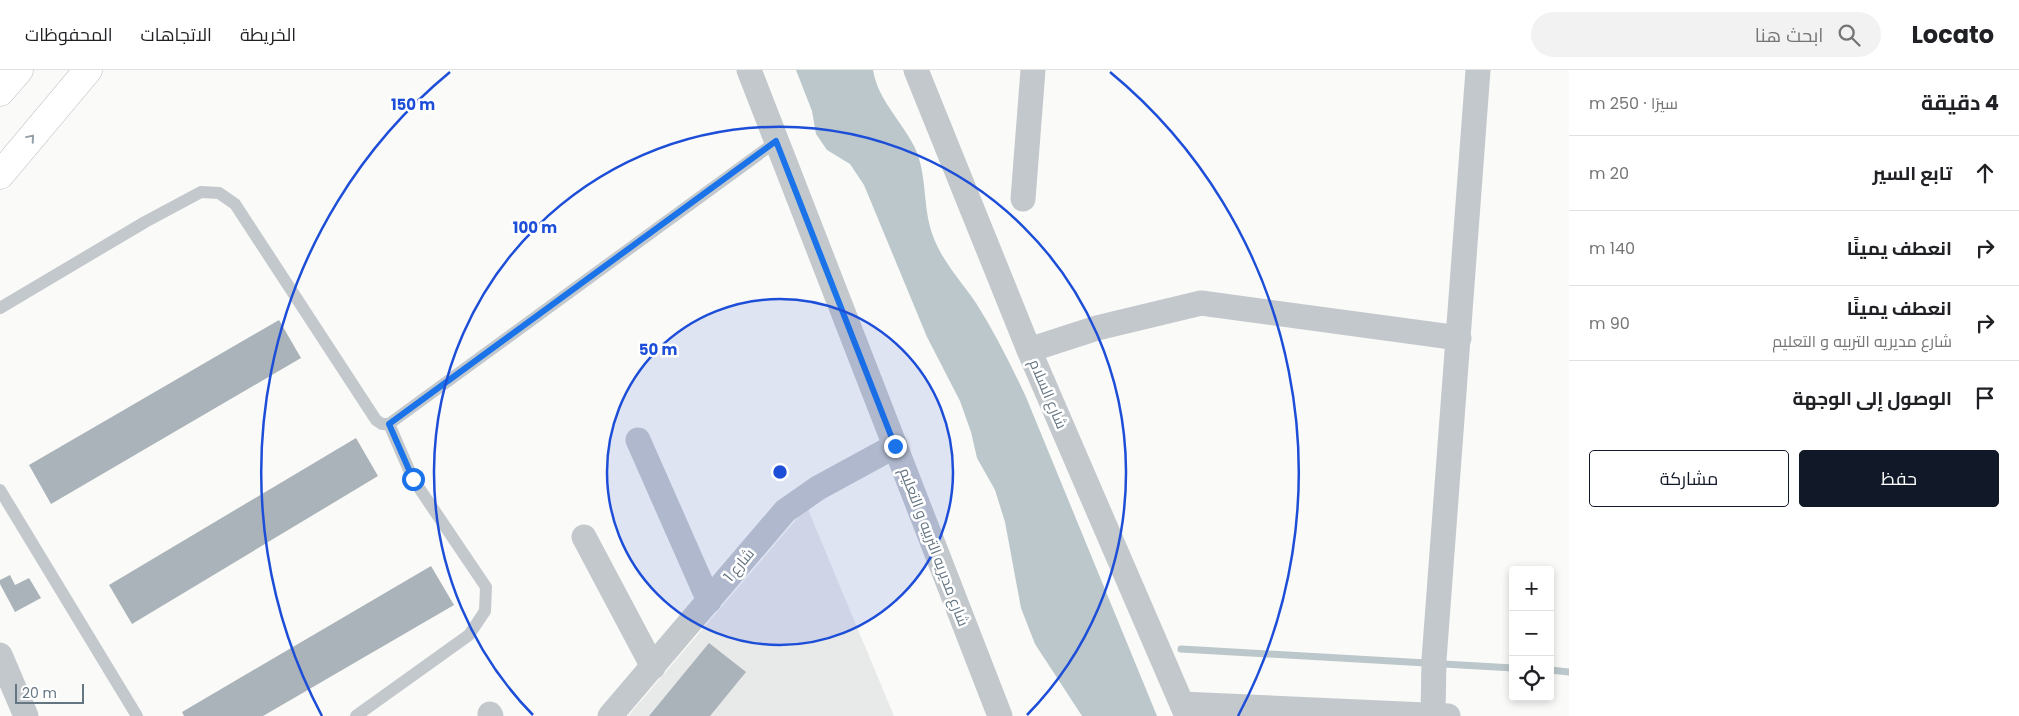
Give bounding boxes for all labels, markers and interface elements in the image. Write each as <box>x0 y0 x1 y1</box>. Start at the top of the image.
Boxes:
search box <box>1531 12 1881 57</box>
text: Locato <box>1911 18 1994 51</box>
icon: search <box>1835 21 1863 49</box>
text: المحفوظات <box>25 22 113 47</box>
text: الاتجاهات <box>141 22 212 47</box>
text: الخريطة <box>240 22 296 47</box>
text: ابحث هنا <box>1755 22 1823 49</box>
text: 4 دقيقة <box>1921 88 1999 117</box>
text: سيرًا · 250 m <box>1589 92 1678 115</box>
text: 150 m <box>391 94 435 115</box>
one-way arrow <box>26 134 35 143</box>
icon: ahead <box>1971 159 1999 187</box>
text: تابع السير <box>1872 160 1952 187</box>
text: 20 m <box>1589 162 1629 185</box>
text: 100 m <box>513 217 557 238</box>
icon: right <box>1971 234 1999 262</box>
text: انعطف يمينًا <box>1847 235 1952 262</box>
text: 140 m <box>1589 237 1635 260</box>
text: انعطف يمينًا <box>1847 295 1952 322</box>
icon: right <box>1971 309 1999 337</box>
text: 90 m <box>1589 312 1630 335</box>
text: شارع مديريه التربيه و التعليم <box>1772 330 1952 353</box>
text: 50 m <box>639 339 677 360</box>
street label: شارع السلام <box>1023 356 1073 432</box>
icon: arrive <box>1971 384 1999 412</box>
text: الوصول إلى الوجهة <box>1793 385 1952 412</box>
route end <box>884 435 907 458</box>
button: مشاركة <box>1589 450 1789 507</box>
button: حفظ <box>1799 450 1999 507</box>
centre of rings <box>771 463 789 481</box>
street label: شارع مديريه التربيه و التعليم <box>894 464 974 630</box>
route start <box>402 468 425 491</box>
street label: شارع 1 <box>718 543 760 587</box>
map controls <box>1509 566 1554 701</box>
button: + <box>1509 566 1554 611</box>
button: − <box>1509 611 1554 656</box>
button: locate <box>1509 656 1554 701</box>
scale bar <box>15 681 84 704</box>
text: 20 m <box>22 683 57 703</box>

